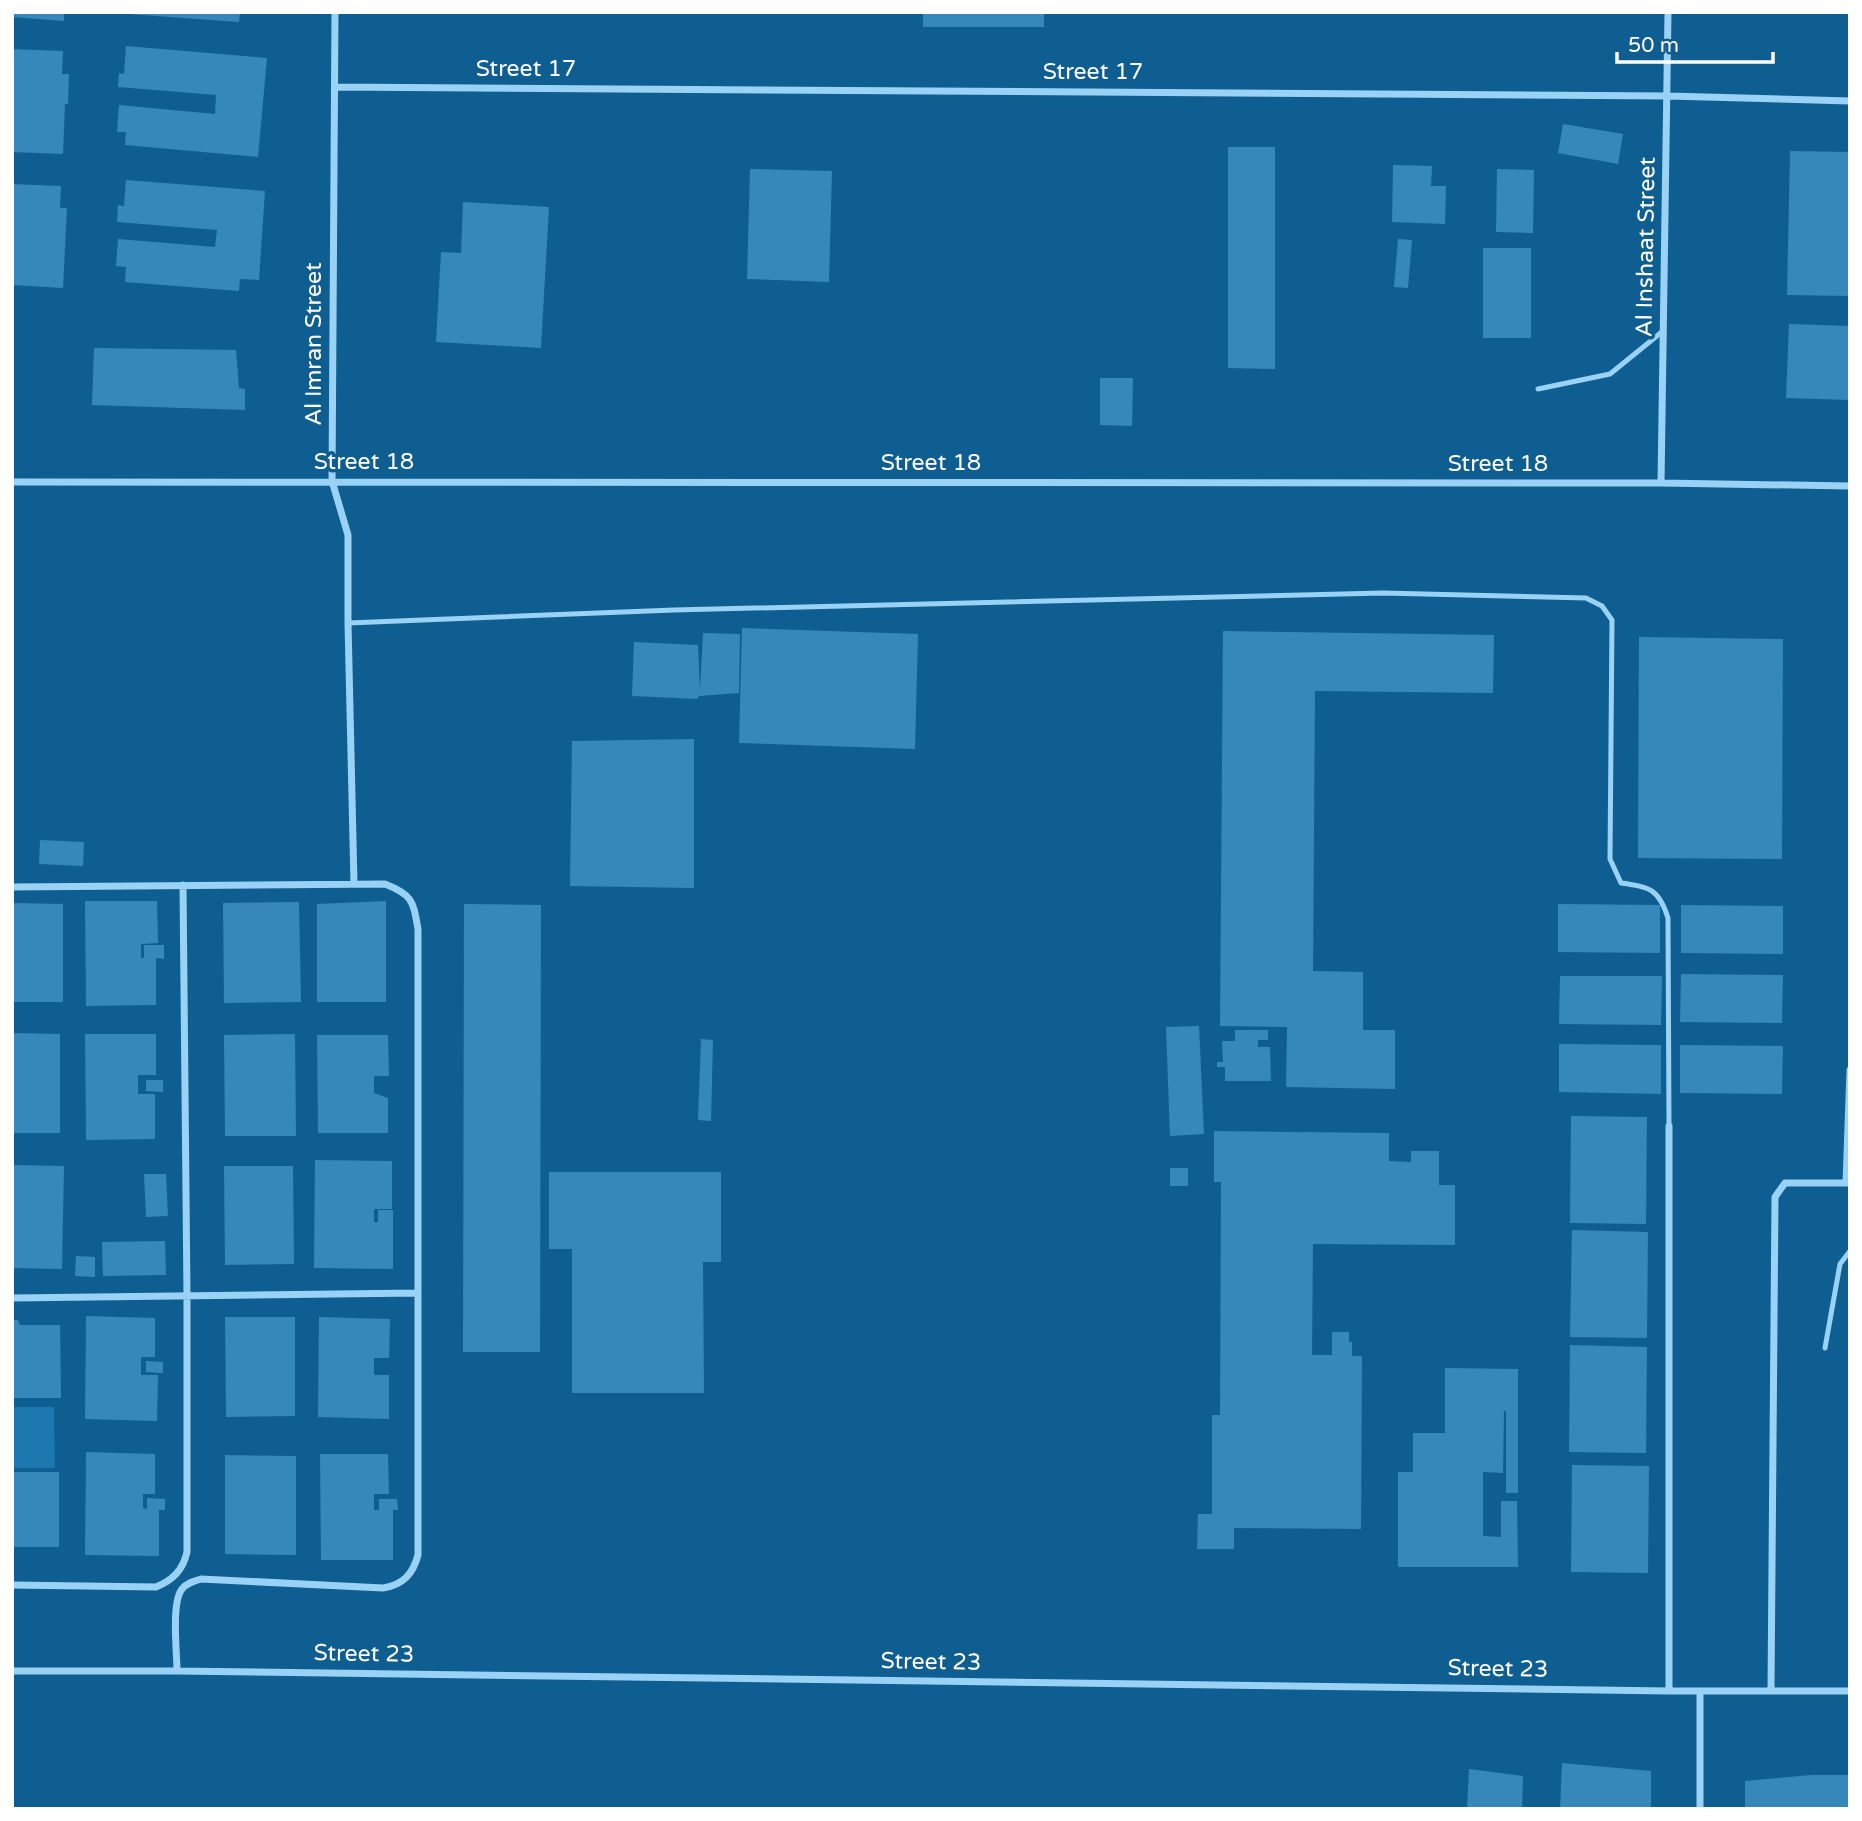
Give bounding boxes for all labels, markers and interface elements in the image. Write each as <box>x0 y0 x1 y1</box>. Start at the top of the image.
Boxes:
scale bar <box>1617 21 1773 65</box>
text: 50 m <box>1628 33 1679 58</box>
street label: Street 17 <box>476 55 576 83</box>
street label: Street 17 <box>1043 58 1143 86</box>
street label: Al Inshaat Street <box>1630 156 1662 337</box>
street label: Al Imran Street <box>300 262 328 426</box>
street label: Street 18 <box>314 448 414 476</box>
street label: Street 18 <box>881 449 981 477</box>
street label: Street 18 <box>1448 450 1548 478</box>
street label: Street 23 <box>313 1639 415 1669</box>
street label: Street 23 <box>880 1647 982 1677</box>
street label: Street 23 <box>1447 1654 1549 1684</box>

